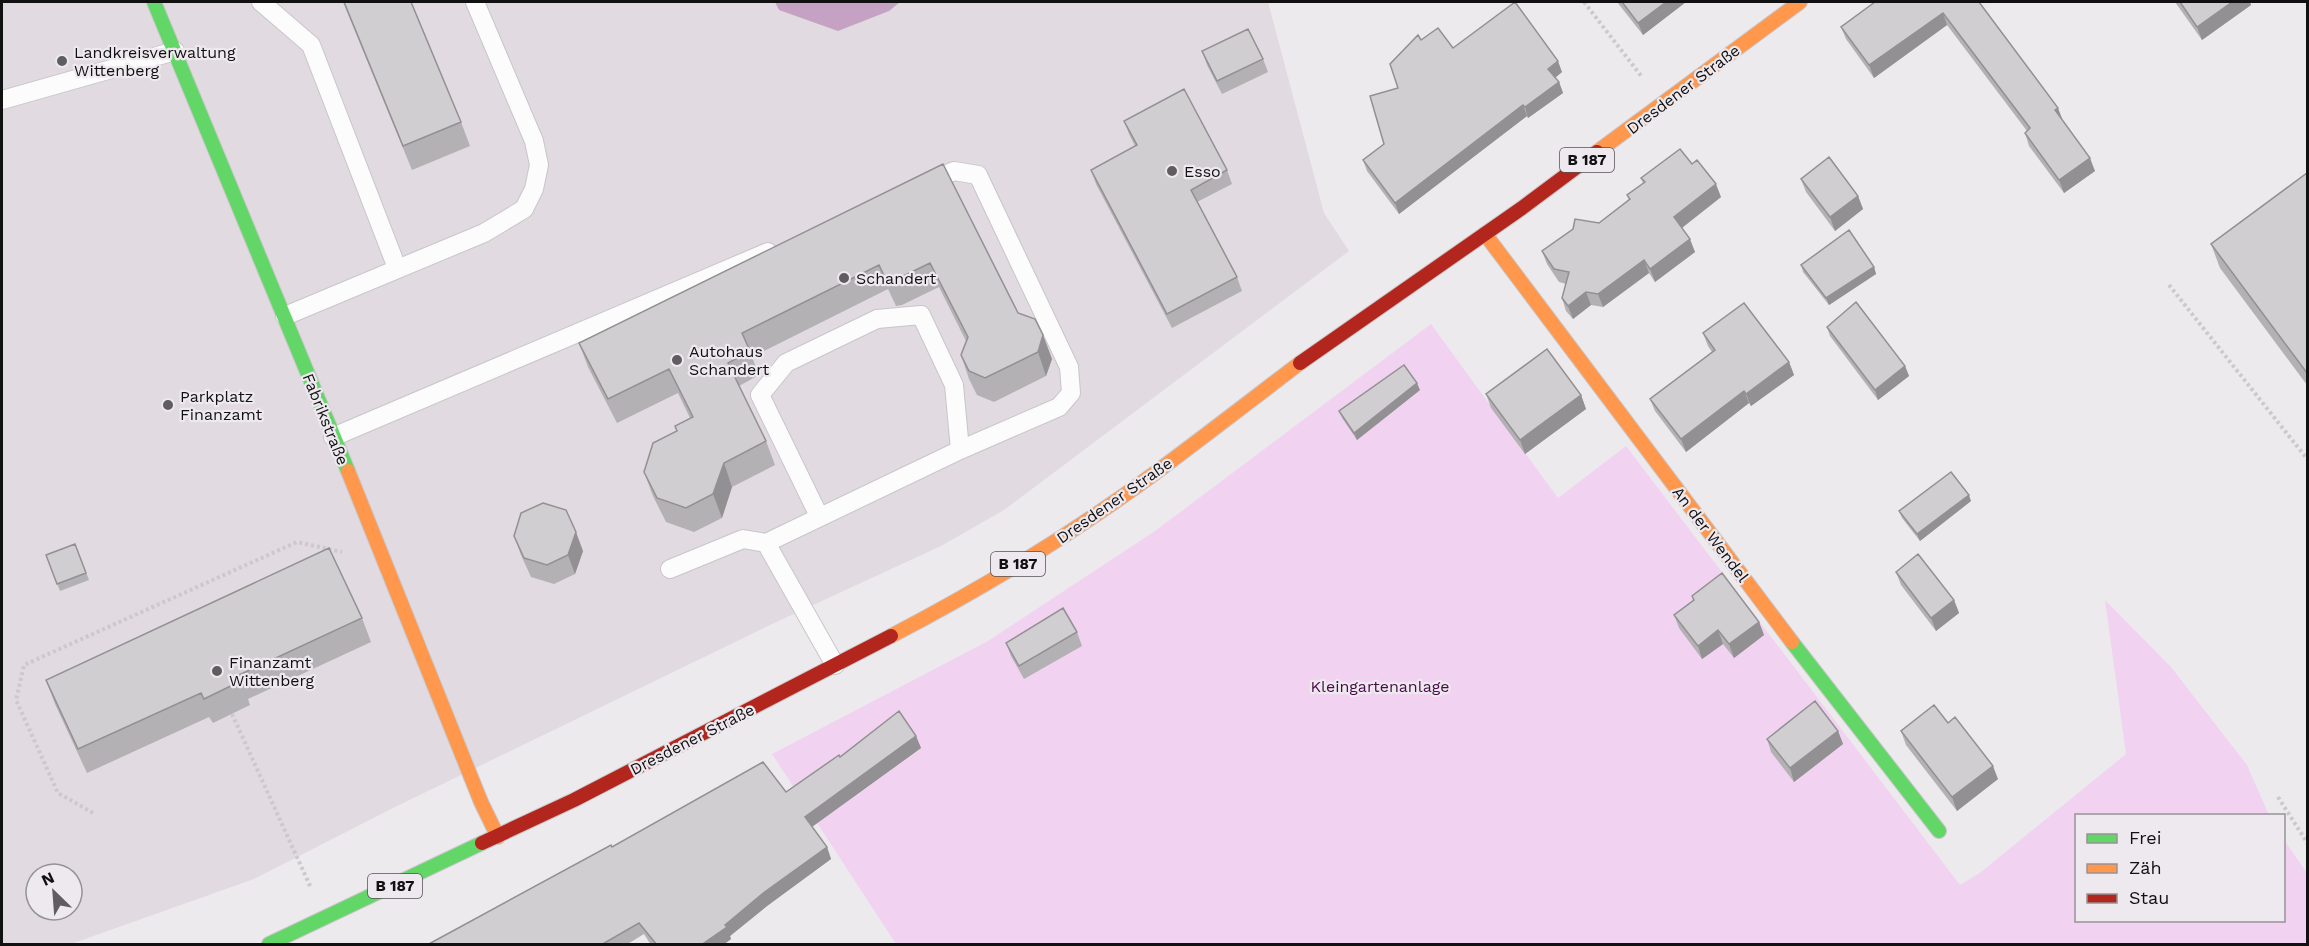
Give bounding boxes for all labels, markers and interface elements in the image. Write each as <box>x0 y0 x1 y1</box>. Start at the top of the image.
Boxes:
street label: Dresdener Straße <box>1623 41 1744 138</box>
place label: Landkreisverwaltung Wittenberg <box>74 43 236 80</box>
marker: Landkreisverwaltung Wittenberg <box>55 54 69 68</box>
road number: B 187 <box>1560 148 1614 172</box>
place label: Esso <box>1184 162 1221 181</box>
marker: Esso <box>1165 164 1179 178</box>
place label: Schandert <box>856 269 936 288</box>
marker: Schandert <box>837 271 851 285</box>
place label: Autohaus Schandert <box>689 342 769 379</box>
marker: Autohaus Schandert <box>670 353 684 367</box>
street label: Fabrikstraße <box>299 371 353 468</box>
place label: Parkplatz Finanzamt <box>180 387 263 424</box>
marker: Parkplatz Finanzamt <box>161 398 175 412</box>
street label: Dresdener Straße <box>1053 453 1176 547</box>
street label: An der Wendel <box>1669 483 1753 586</box>
road number: B 187 <box>991 552 1045 576</box>
place label: Finanzamt Wittenberg <box>229 653 315 690</box>
marker: Finanzamt Wittenberg <box>210 664 224 678</box>
park label: Kleingartenanlage <box>1311 677 1449 696</box>
street label: Dresdener Straße <box>627 700 758 779</box>
legend <box>2075 814 2285 922</box>
text: Frei <box>2129 827 2161 848</box>
text: Zäh <box>2129 857 2162 878</box>
north arrow <box>24 862 84 922</box>
text: N <box>38 868 57 890</box>
road number: B 187 <box>368 874 422 898</box>
text: Stau <box>2129 887 2169 908</box>

